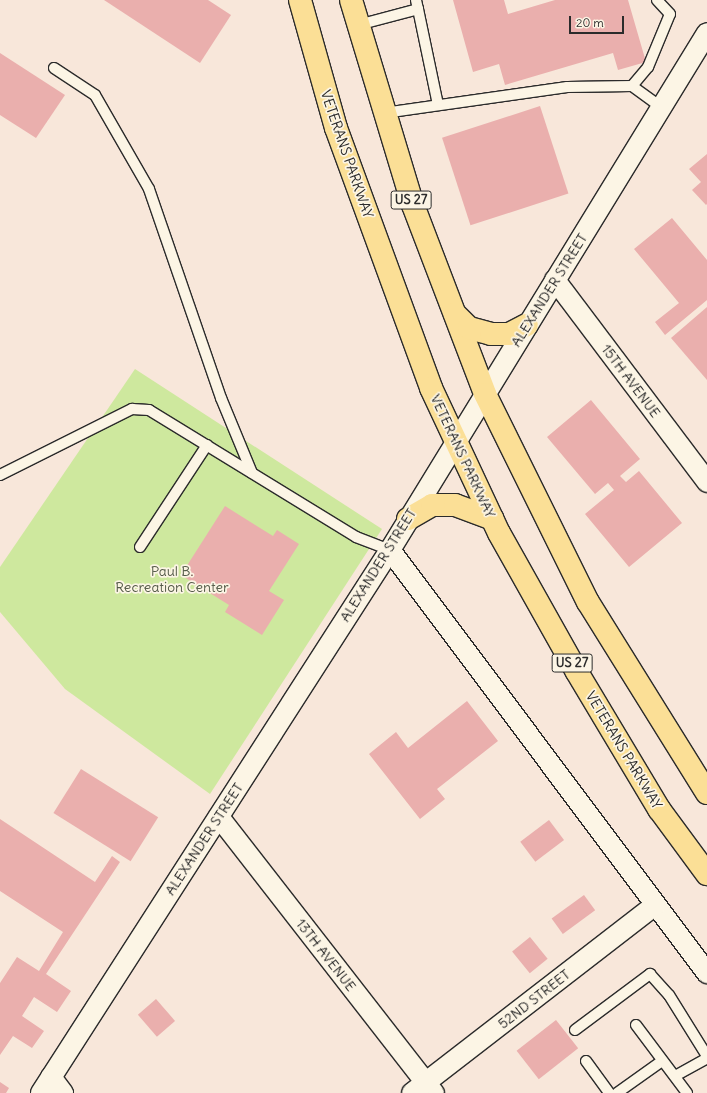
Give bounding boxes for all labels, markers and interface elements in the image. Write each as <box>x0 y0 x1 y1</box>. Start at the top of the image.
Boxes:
scale bar <box>571 8 626 34</box>
text: 20 m <box>576 15 604 30</box>
street label: VETERANS PARKWAY <box>317 88 377 220</box>
road number: US 27 <box>390 189 432 211</box>
street label: ALEXANDER STREET <box>507 230 591 350</box>
street label: 15TH AVENUE <box>598 341 664 421</box>
street label: VETERANS PARKWAY <box>427 392 499 520</box>
street label: ALEXANDER STREET <box>336 505 420 625</box>
park label: Paul B. Recreation Center <box>115 563 229 596</box>
road number: US 27 <box>551 652 593 674</box>
street label: VETERANS PARKWAY <box>582 688 666 812</box>
street label: ALEXANDER STREET <box>161 780 247 898</box>
street label: 13TH AVENUE <box>293 915 359 995</box>
street label: 52ND STREET <box>495 966 573 1032</box>

